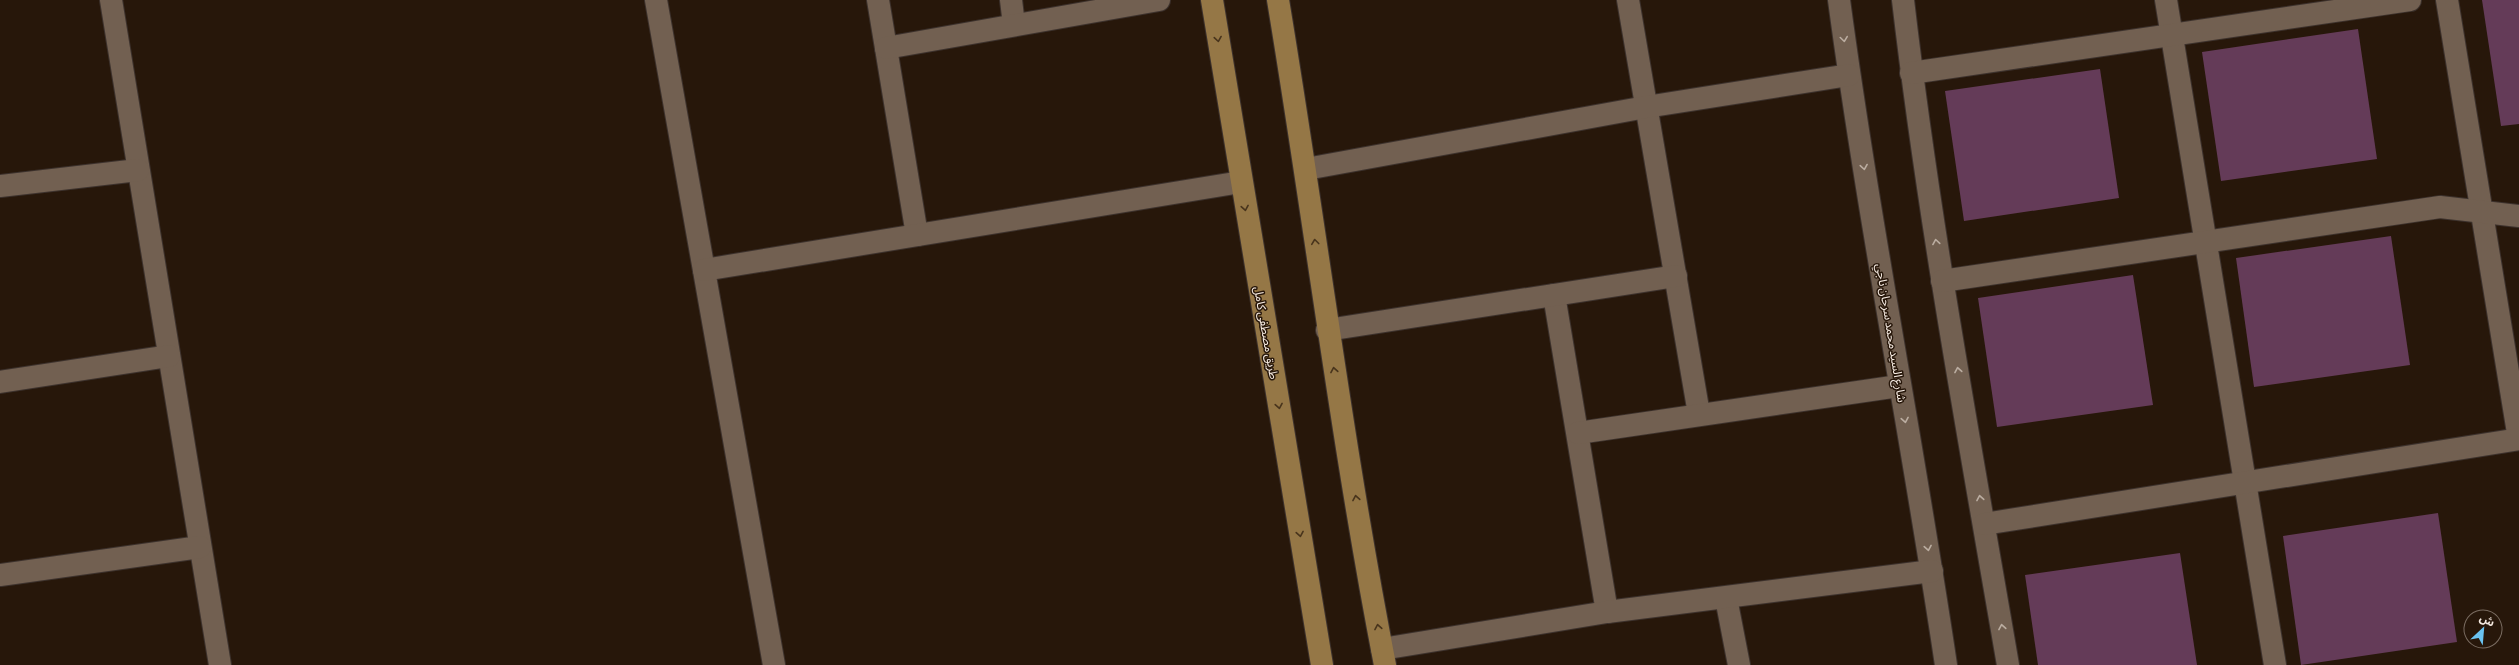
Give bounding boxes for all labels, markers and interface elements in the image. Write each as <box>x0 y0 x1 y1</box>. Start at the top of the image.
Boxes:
one-way arrow <box>1213 35 1222 42</box>
one-way arrow <box>1839 36 1848 42</box>
one-way arrow <box>1859 164 1868 170</box>
one-way arrow <box>1240 205 1249 212</box>
one-way arrow <box>1311 239 1320 245</box>
one-way arrow <box>1933 239 1941 245</box>
street label: شارع السيد محمد سرحان ناجي <box>1870 263 1909 404</box>
street label: طريق مصطفى كامل <box>1250 285 1281 381</box>
one-way arrow <box>1330 367 1339 373</box>
one-way arrow <box>1954 367 1962 373</box>
one-way arrow <box>1274 403 1282 409</box>
one-way arrow <box>1900 417 1909 423</box>
one-way arrow <box>1352 495 1361 502</box>
one-way arrow <box>1976 495 1985 501</box>
one-way arrow <box>1295 531 1304 537</box>
one-way arrow <box>1923 545 1932 551</box>
north arrow <box>2463 609 2503 649</box>
text: ش <box>2478 611 2497 630</box>
one-way arrow <box>1998 623 2006 630</box>
one-way arrow <box>1374 624 1383 630</box>

